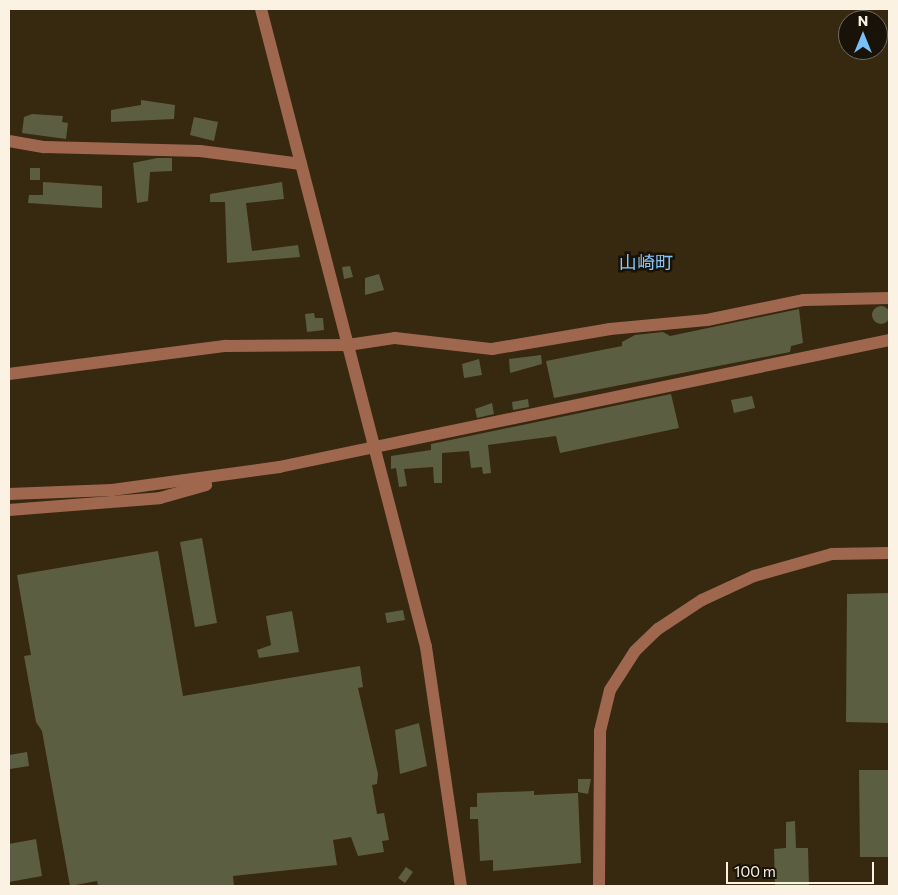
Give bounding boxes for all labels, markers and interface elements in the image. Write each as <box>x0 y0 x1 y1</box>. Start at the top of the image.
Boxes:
north arrow <box>838 10 888 60</box>
text: N <box>858 12 868 29</box>
district label: 山崎町 <box>619 251 673 273</box>
scale bar <box>728 852 876 884</box>
text: 100 m <box>734 862 776 880</box>

